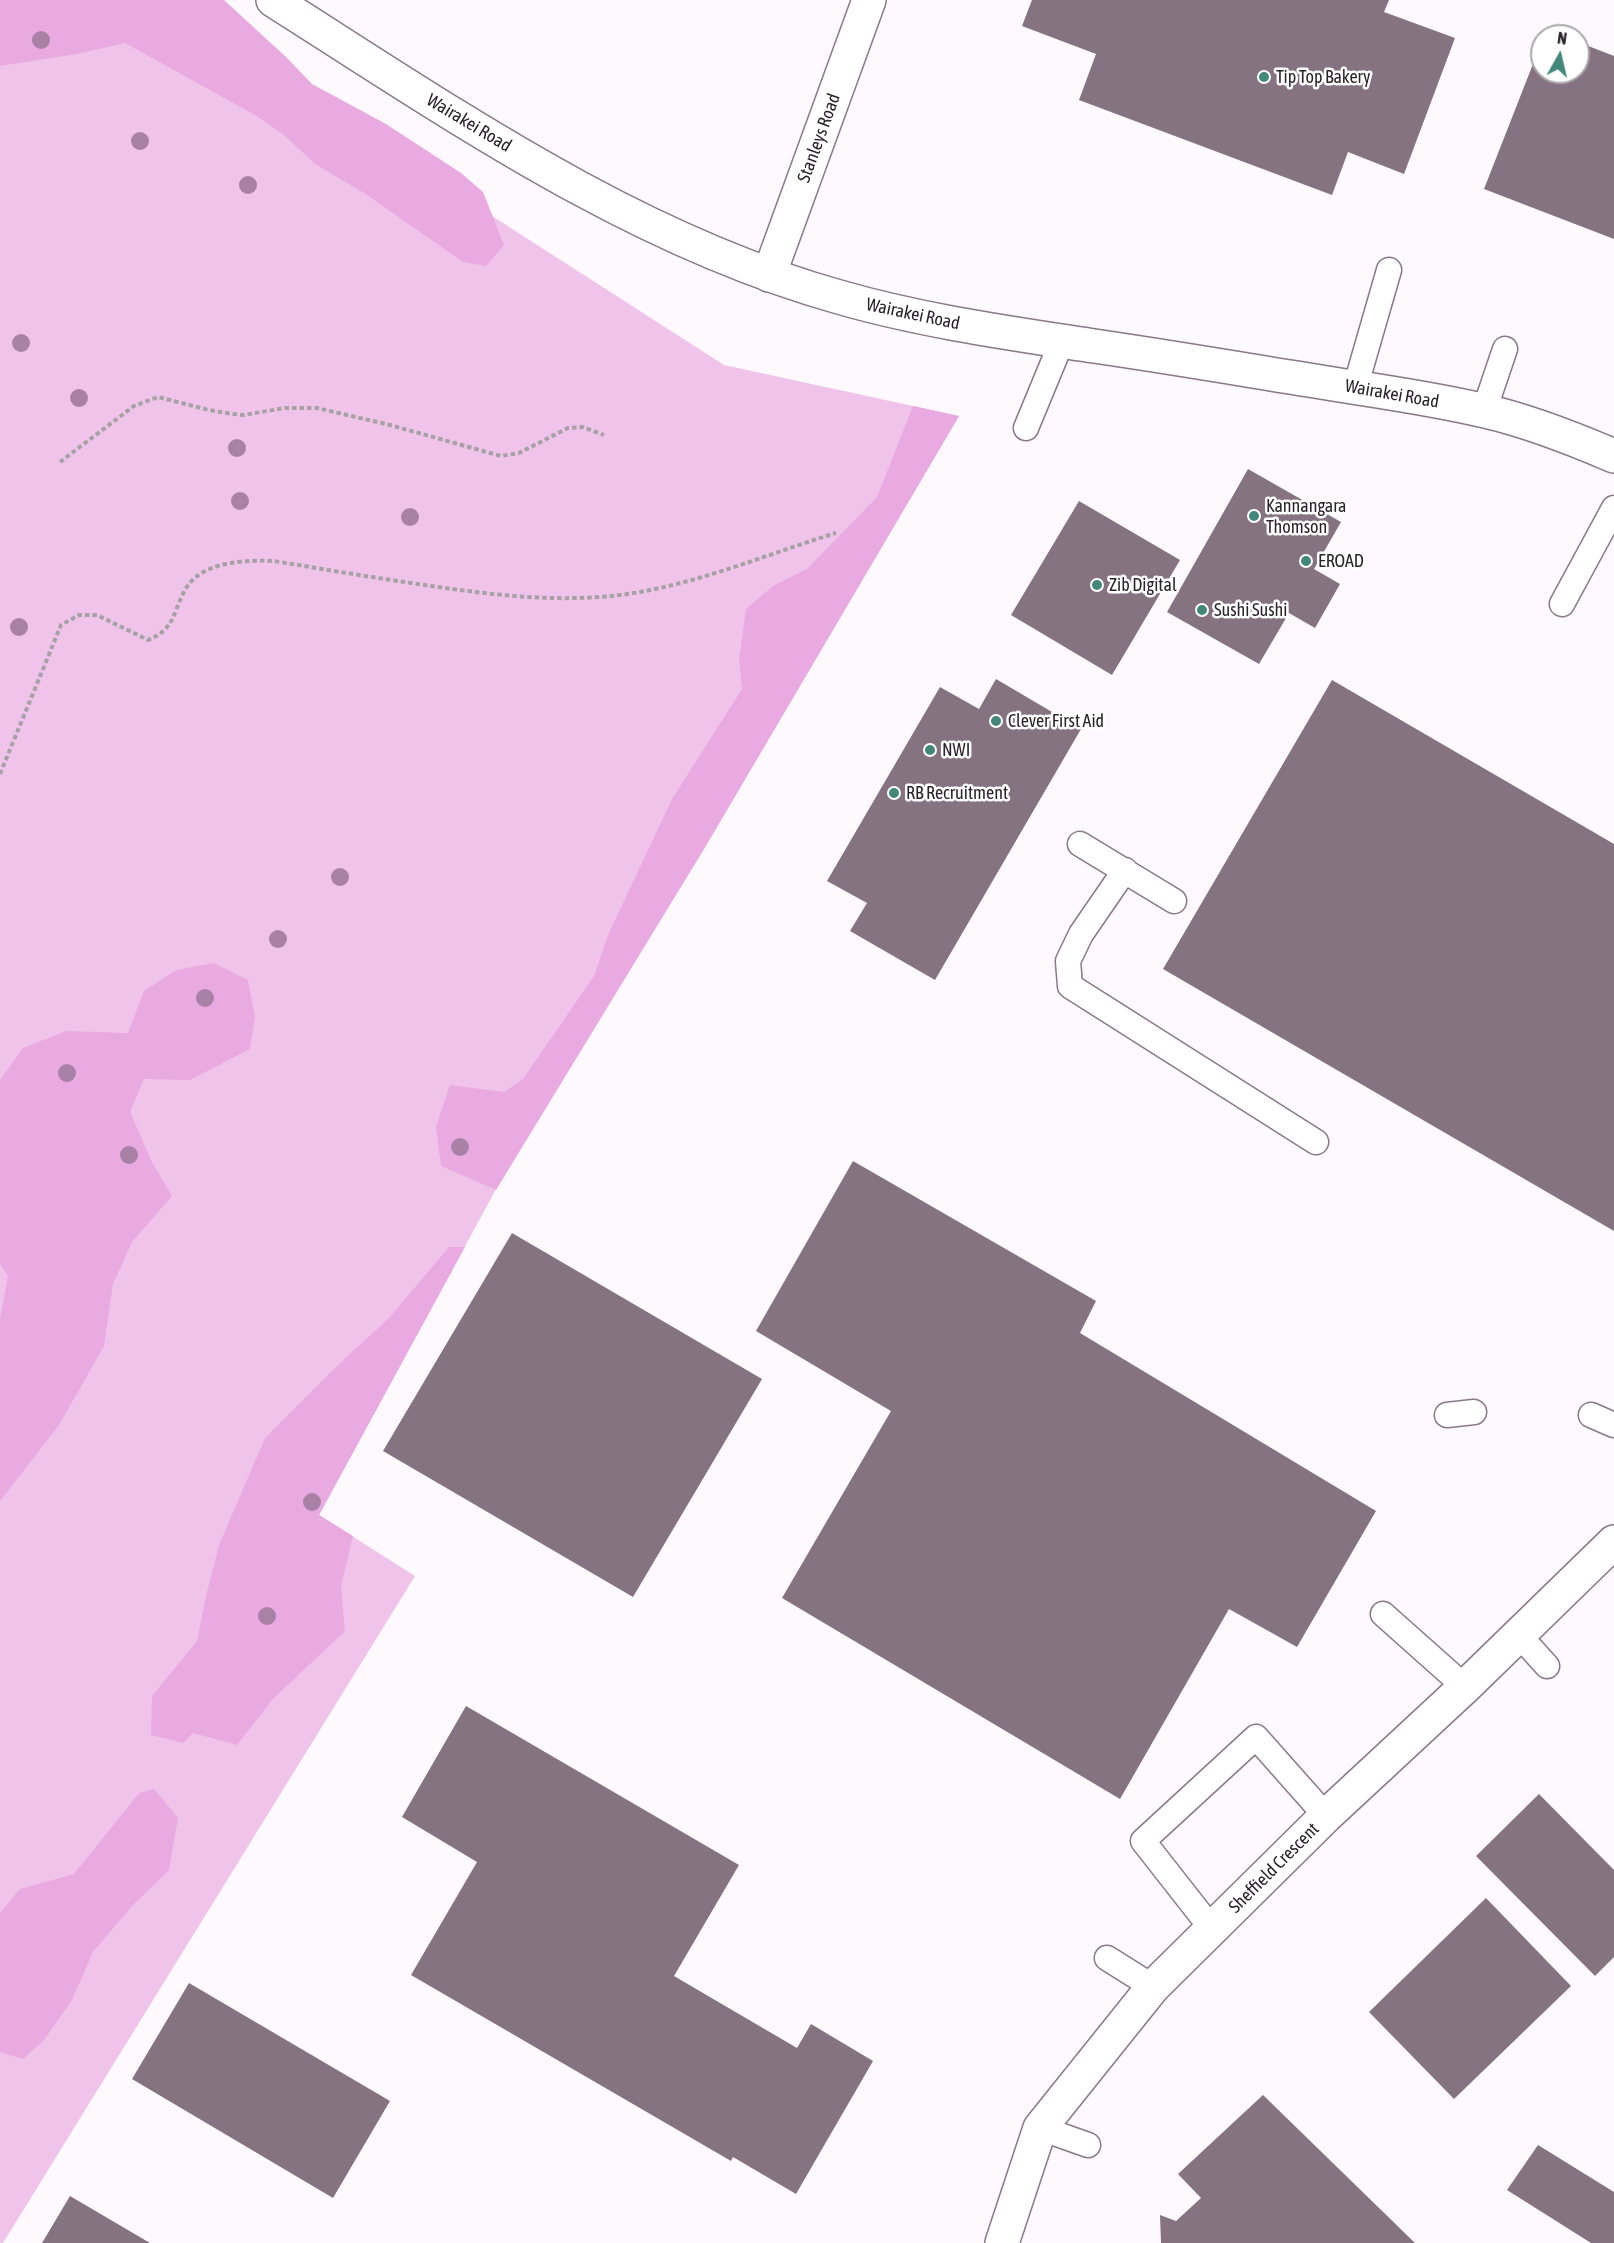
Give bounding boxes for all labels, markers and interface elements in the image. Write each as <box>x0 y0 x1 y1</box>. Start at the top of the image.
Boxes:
north arrow <box>1530 24 1590 84</box>
text: N <box>1556 29 1568 48</box>
place label: Tip Top Bakery <box>1276 66 1370 88</box>
marker: Tip Top Bakery <box>1257 70 1271 84</box>
street label: Wairakei Road <box>423 89 515 157</box>
street label: Stanleys Road <box>793 91 845 185</box>
street label: Wairakei Road <box>864 294 962 334</box>
street label: Wairakei Road <box>1343 375 1441 413</box>
place label: Kannangara Thomson <box>1266 495 1346 538</box>
marker: Kannangara Thomson <box>1247 509 1261 523</box>
place label: EROAD <box>1318 550 1364 572</box>
marker: EROAD <box>1299 554 1313 568</box>
place label: Zib Digital <box>1109 574 1177 596</box>
marker: Zib Digital <box>1090 578 1104 592</box>
place label: Sushi Sushi <box>1214 599 1287 621</box>
marker: Sushi Sushi <box>1195 603 1209 617</box>
place label: Clever First Aid <box>1008 710 1104 732</box>
marker: Clever First Aid <box>989 714 1003 728</box>
place label: NWI <box>942 739 970 761</box>
marker: NWI <box>923 743 937 757</box>
place label: RB Recruitment <box>906 782 1008 804</box>
marker: RB Recruitment <box>887 786 901 800</box>
street label: Sheffield Crescent <box>1224 1818 1324 1918</box>

